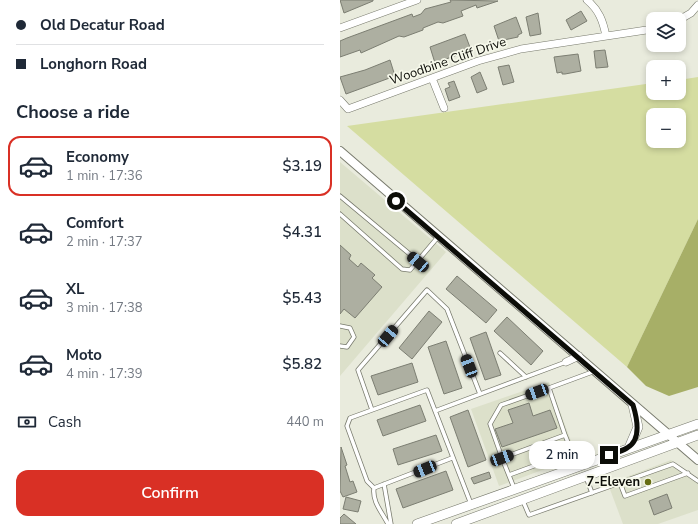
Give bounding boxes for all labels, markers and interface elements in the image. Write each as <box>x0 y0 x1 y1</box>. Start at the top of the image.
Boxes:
map controls <box>646 12 686 148</box>
button: layers <box>646 12 686 52</box>
text: Old Decatur Road <box>40 15 165 35</box>
street label: Woodbine Cliff Drive <box>387 33 509 89</box>
text: Longhorn Road <box>40 54 147 74</box>
button: + <box>646 60 686 100</box>
text: Choose a ride <box>16 100 130 124</box>
button: − <box>646 108 686 148</box>
text: Economy <box>66 147 129 167</box>
icon: car <box>18 148 54 184</box>
text: $3.19 <box>282 156 322 176</box>
text: 1 min · 17:36 <box>66 167 142 185</box>
route start <box>387 192 405 210</box>
text: Comfort <box>66 213 123 233</box>
icon: car <box>18 214 54 250</box>
text: $4.31 <box>282 222 322 242</box>
text: 2 min · 17:37 <box>66 233 142 251</box>
car <box>405 250 431 274</box>
text: XL <box>66 279 85 299</box>
icon: car <box>18 280 54 316</box>
text: $5.43 <box>282 288 322 308</box>
text: 3 min · 17:38 <box>66 299 142 317</box>
car <box>376 323 400 349</box>
text: Moto <box>66 345 102 365</box>
icon: car <box>18 346 54 382</box>
car <box>459 353 479 379</box>
text: $5.82 <box>282 354 322 374</box>
text: 4 min · 17:39 <box>66 365 142 383</box>
car <box>524 382 550 402</box>
icon: cash <box>16 411 38 433</box>
text: Cash <box>48 412 82 432</box>
text: 440 m <box>286 413 324 431</box>
callout: 2 min <box>529 441 595 469</box>
text: 2 min <box>545 446 579 464</box>
route end <box>600 446 618 464</box>
car <box>489 448 515 468</box>
car <box>412 459 438 479</box>
button: Confirm <box>16 470 324 516</box>
place label: 7-Eleven <box>586 473 640 491</box>
marker: 7-Eleven <box>643 477 653 487</box>

